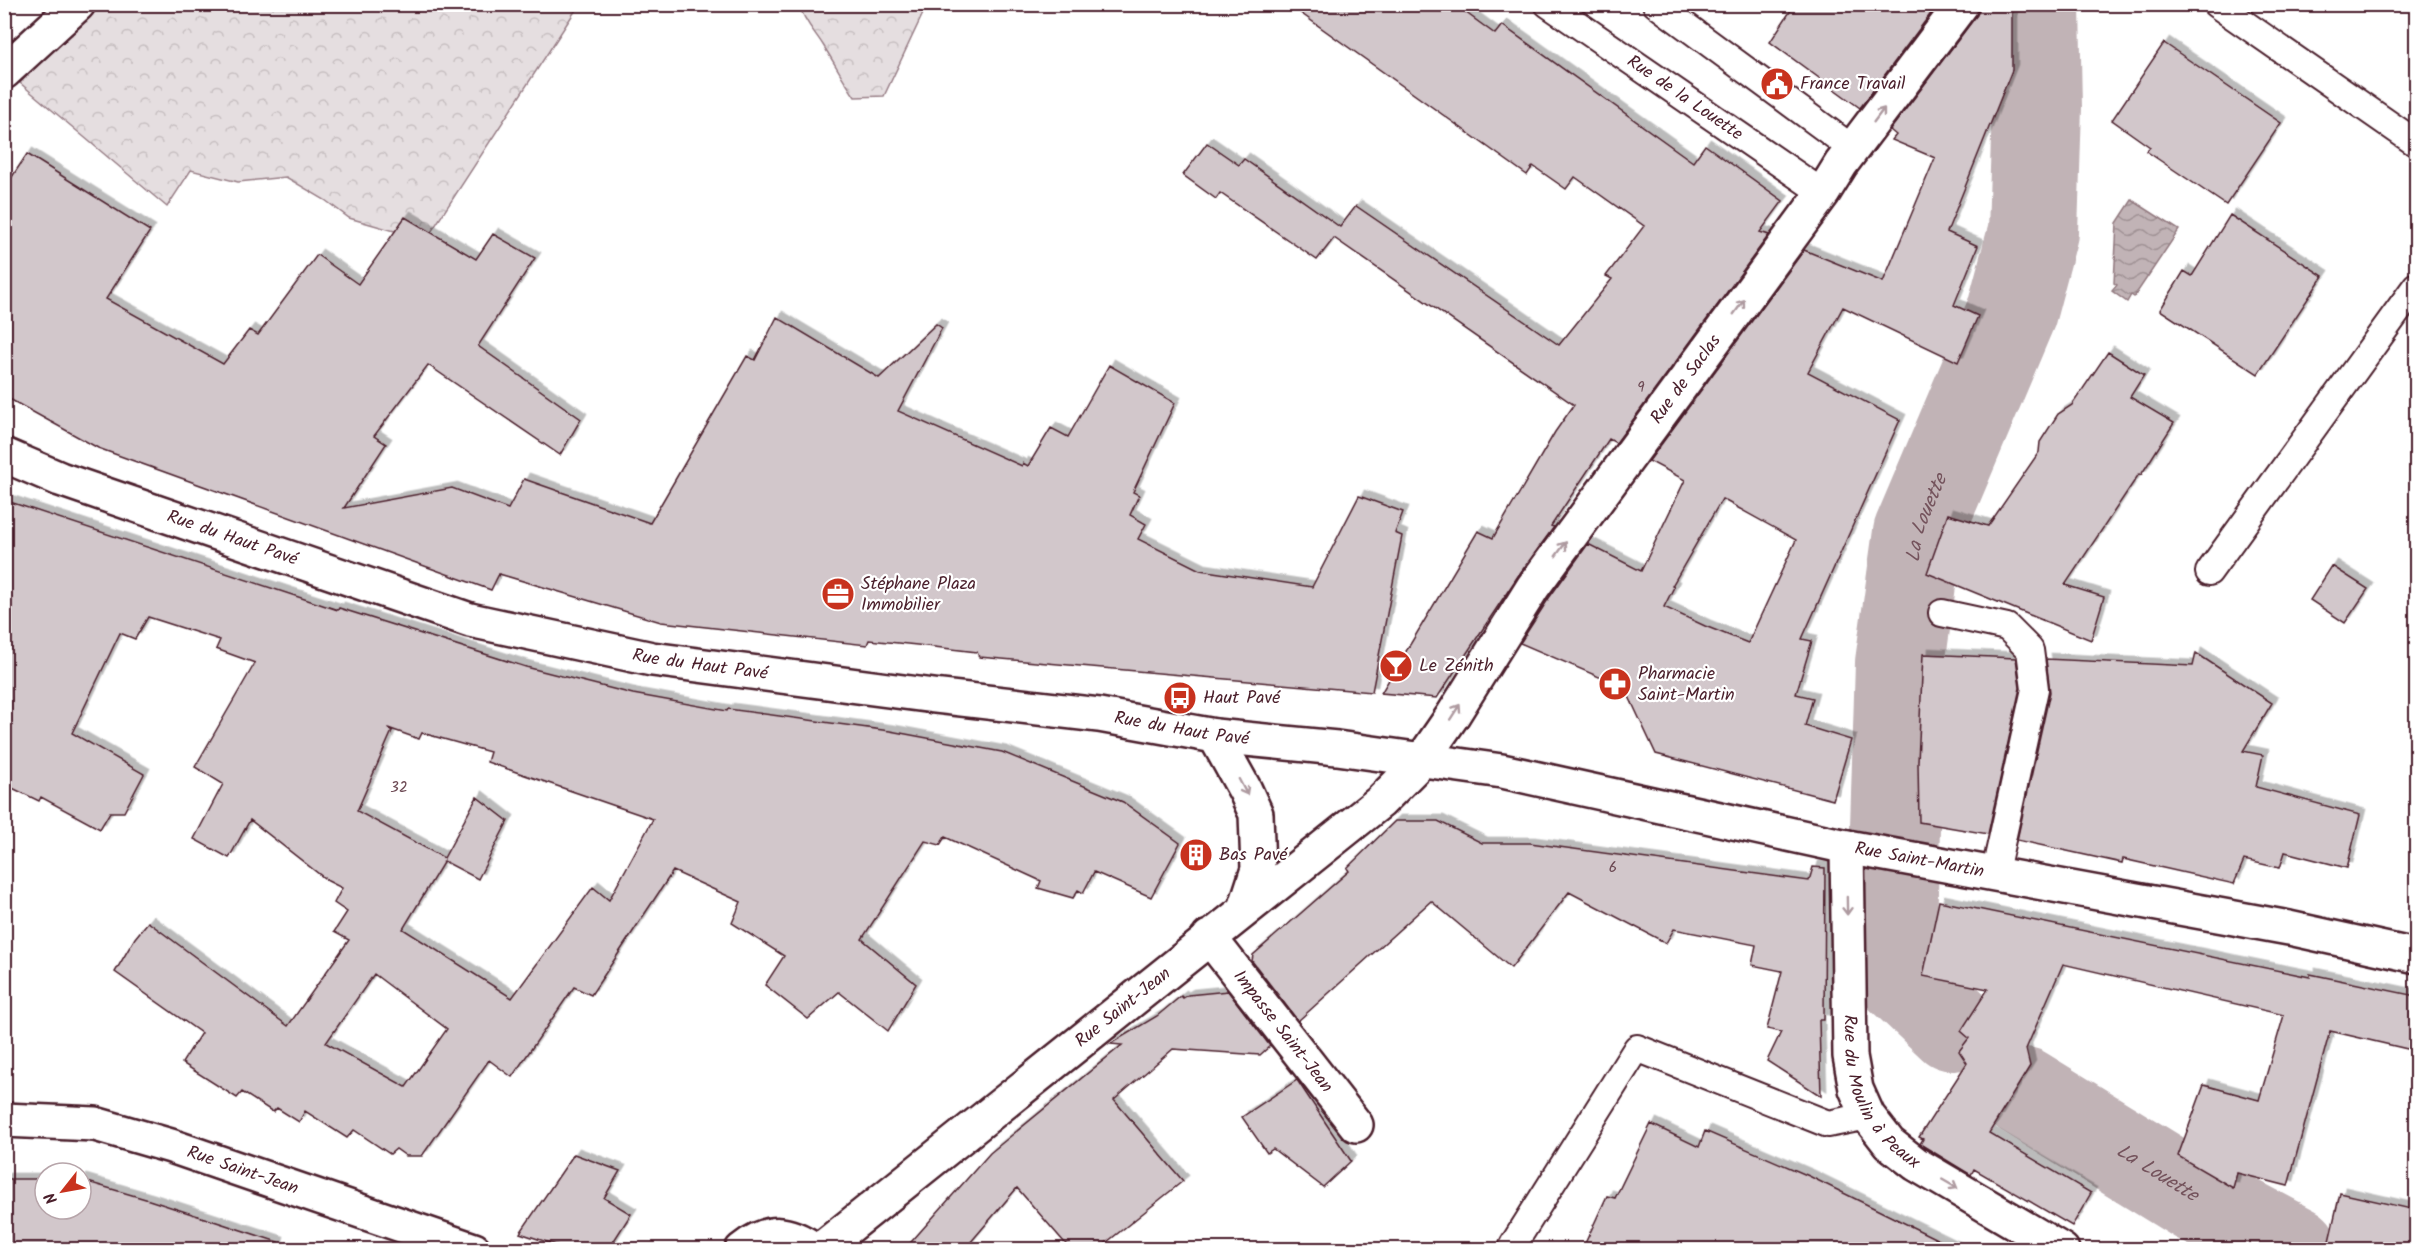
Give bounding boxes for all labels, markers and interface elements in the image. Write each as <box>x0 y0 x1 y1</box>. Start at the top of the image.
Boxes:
street label: Rue de la Louette <box>1621 48 1749 148</box>
public building icon: France Travail <box>1759 66 1795 102</box>
place label: France Travail <box>1800 70 1906 99</box>
one-way arrow <box>1872 108 1885 124</box>
one-way arrow <box>1733 299 1745 315</box>
street label: Rue de Saclas <box>1643 328 1729 430</box>
house number: 9 <box>1637 376 1645 400</box>
water label: La Louette <box>1898 468 1958 564</box>
street label: Rue du Haut Pavé <box>163 502 302 574</box>
one-way arrow <box>1555 541 1568 557</box>
place label: Stéphane Plaza Immobilier <box>861 570 976 620</box>
office icon: Stéphane Plaza Immobilier <box>820 576 856 612</box>
street label: Rue du Haut Pavé <box>630 641 771 689</box>
bar icon: Le Zénith <box>1378 648 1414 684</box>
place label: Le Zénith <box>1419 652 1494 681</box>
place label: Pharmacie Saint-Martin <box>1638 660 1735 710</box>
pharmacy icon: Pharmacie Saint-Martin <box>1597 666 1633 702</box>
bus stop icon: Haut Pavé <box>1162 680 1198 716</box>
place label: Haut Pavé <box>1203 684 1281 713</box>
street label: Rue du Haut Pavé <box>1112 704 1252 754</box>
one-way arrow <box>1450 704 1462 721</box>
house number: 32 <box>390 776 408 800</box>
one-way arrow <box>1238 777 1249 795</box>
street label: Rue Saint-Martin <box>1852 834 1986 886</box>
building icon: Bas Pavé <box>1178 837 1214 873</box>
place label: Bas Pavé <box>1219 841 1289 870</box>
house number: 6 <box>1609 856 1617 880</box>
one-way arrow <box>1841 895 1853 915</box>
street label: Rue Saint-Jean <box>1069 960 1177 1055</box>
street label: Impasse Saint-Jean <box>1225 964 1340 1099</box>
street label: Rue du Moulin à Peaux <box>1835 1015 1926 1177</box>
water label: La Louette <box>2109 1136 2206 1213</box>
street label: Rue Saint-Jean <box>183 1138 302 1203</box>
north arrow <box>33 1161 93 1221</box>
one-way arrow <box>1941 1178 1958 1190</box>
text: N <box>38 1187 65 1209</box>

